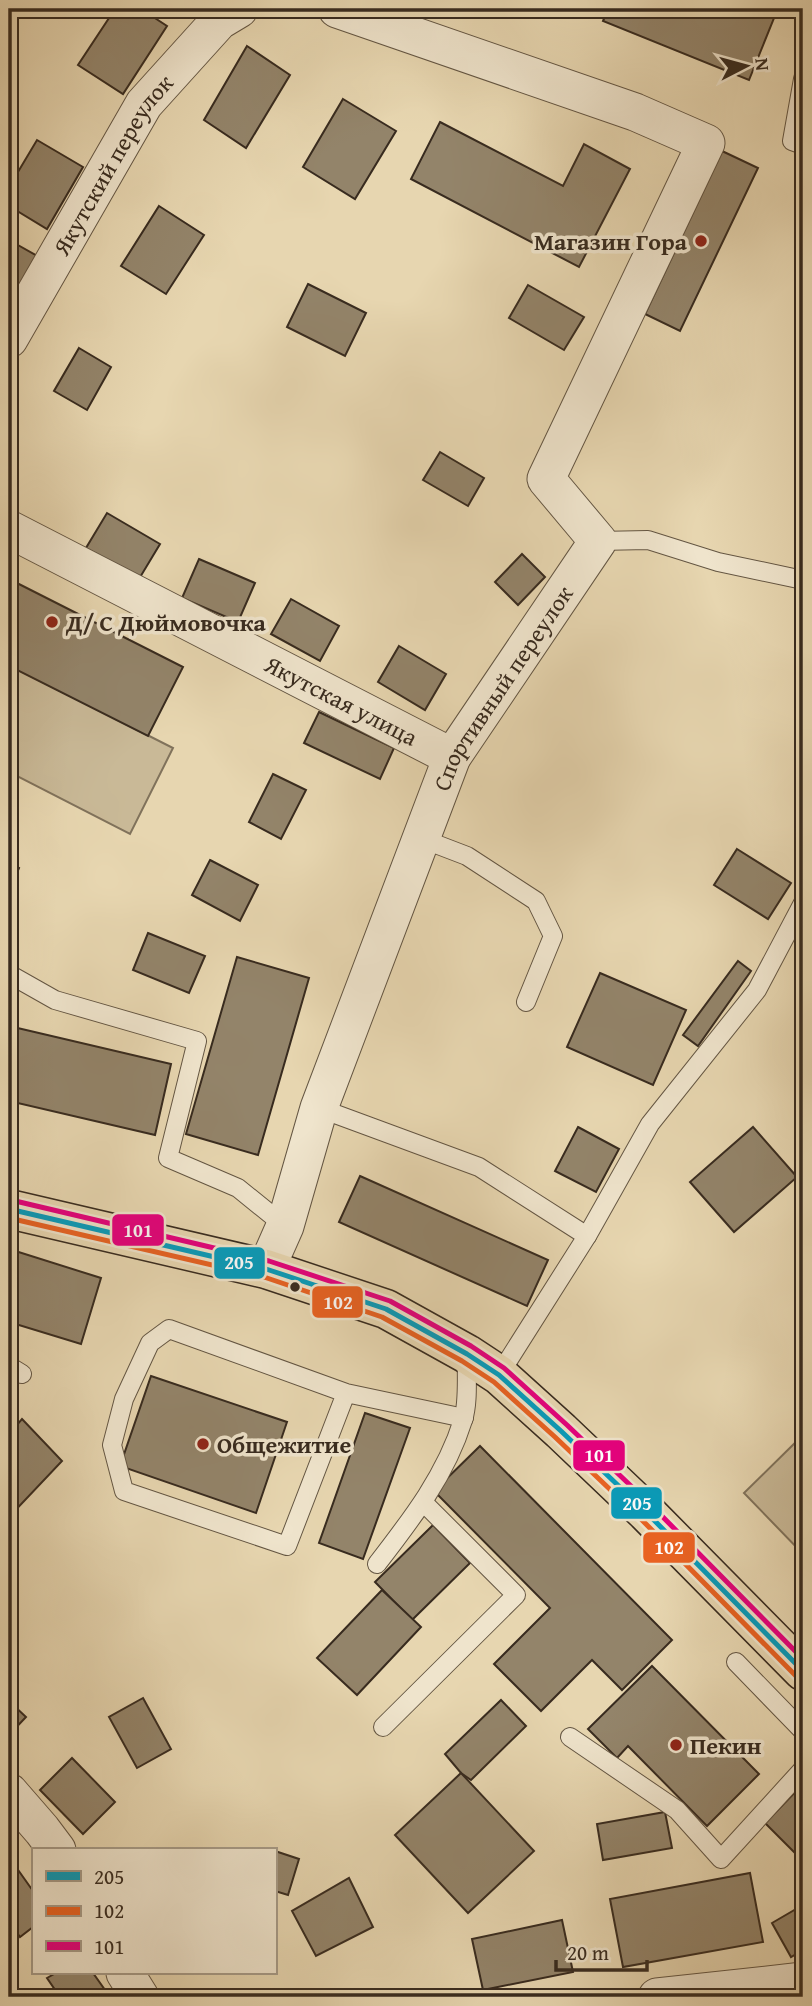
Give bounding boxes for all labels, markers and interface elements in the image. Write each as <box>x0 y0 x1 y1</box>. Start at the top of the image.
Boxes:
north arrow <box>710 32 780 102</box>
text: N <box>748 56 778 72</box>
street label: Якутский переулок <box>43 66 181 262</box>
place label: Магазин Гора <box>534 224 688 259</box>
marker: Магазин Гора <box>693 233 709 249</box>
street label: Спортивный переулок <box>423 578 581 796</box>
place label: Д/ С Дюймовочка <box>65 605 266 640</box>
marker: Д/ С Дюймовочка <box>44 614 60 630</box>
street label: Якутская улица <box>258 646 424 754</box>
line badge: 101 <box>111 1213 165 1247</box>
text: 101 <box>123 1216 153 1244</box>
line badge: 205 <box>213 1246 266 1280</box>
text: 205 <box>224 1248 254 1276</box>
unlabelled marker <box>288 1280 302 1294</box>
line badge: 102 <box>311 1285 364 1319</box>
text: 102 <box>323 1288 353 1316</box>
place label: Общежитие <box>217 1427 351 1462</box>
marker: Общежитие <box>195 1436 211 1452</box>
line badge: 101 <box>572 1439 626 1472</box>
text: 101 <box>584 1441 614 1469</box>
line badge: 205 <box>610 1486 663 1520</box>
text: 205 <box>622 1489 652 1517</box>
line badge: 102 <box>642 1531 696 1564</box>
text: 102 <box>654 1533 684 1561</box>
place label: Пекин <box>690 1728 762 1763</box>
marker: Пекин <box>668 1737 684 1753</box>
legend <box>32 1848 276 1974</box>
text: 205 <box>94 1861 124 1892</box>
text: 102 <box>94 1895 124 1926</box>
scale bar <box>556 1929 648 1973</box>
text: 101 <box>94 1931 124 1962</box>
text: 20 m <box>567 1937 609 1968</box>

